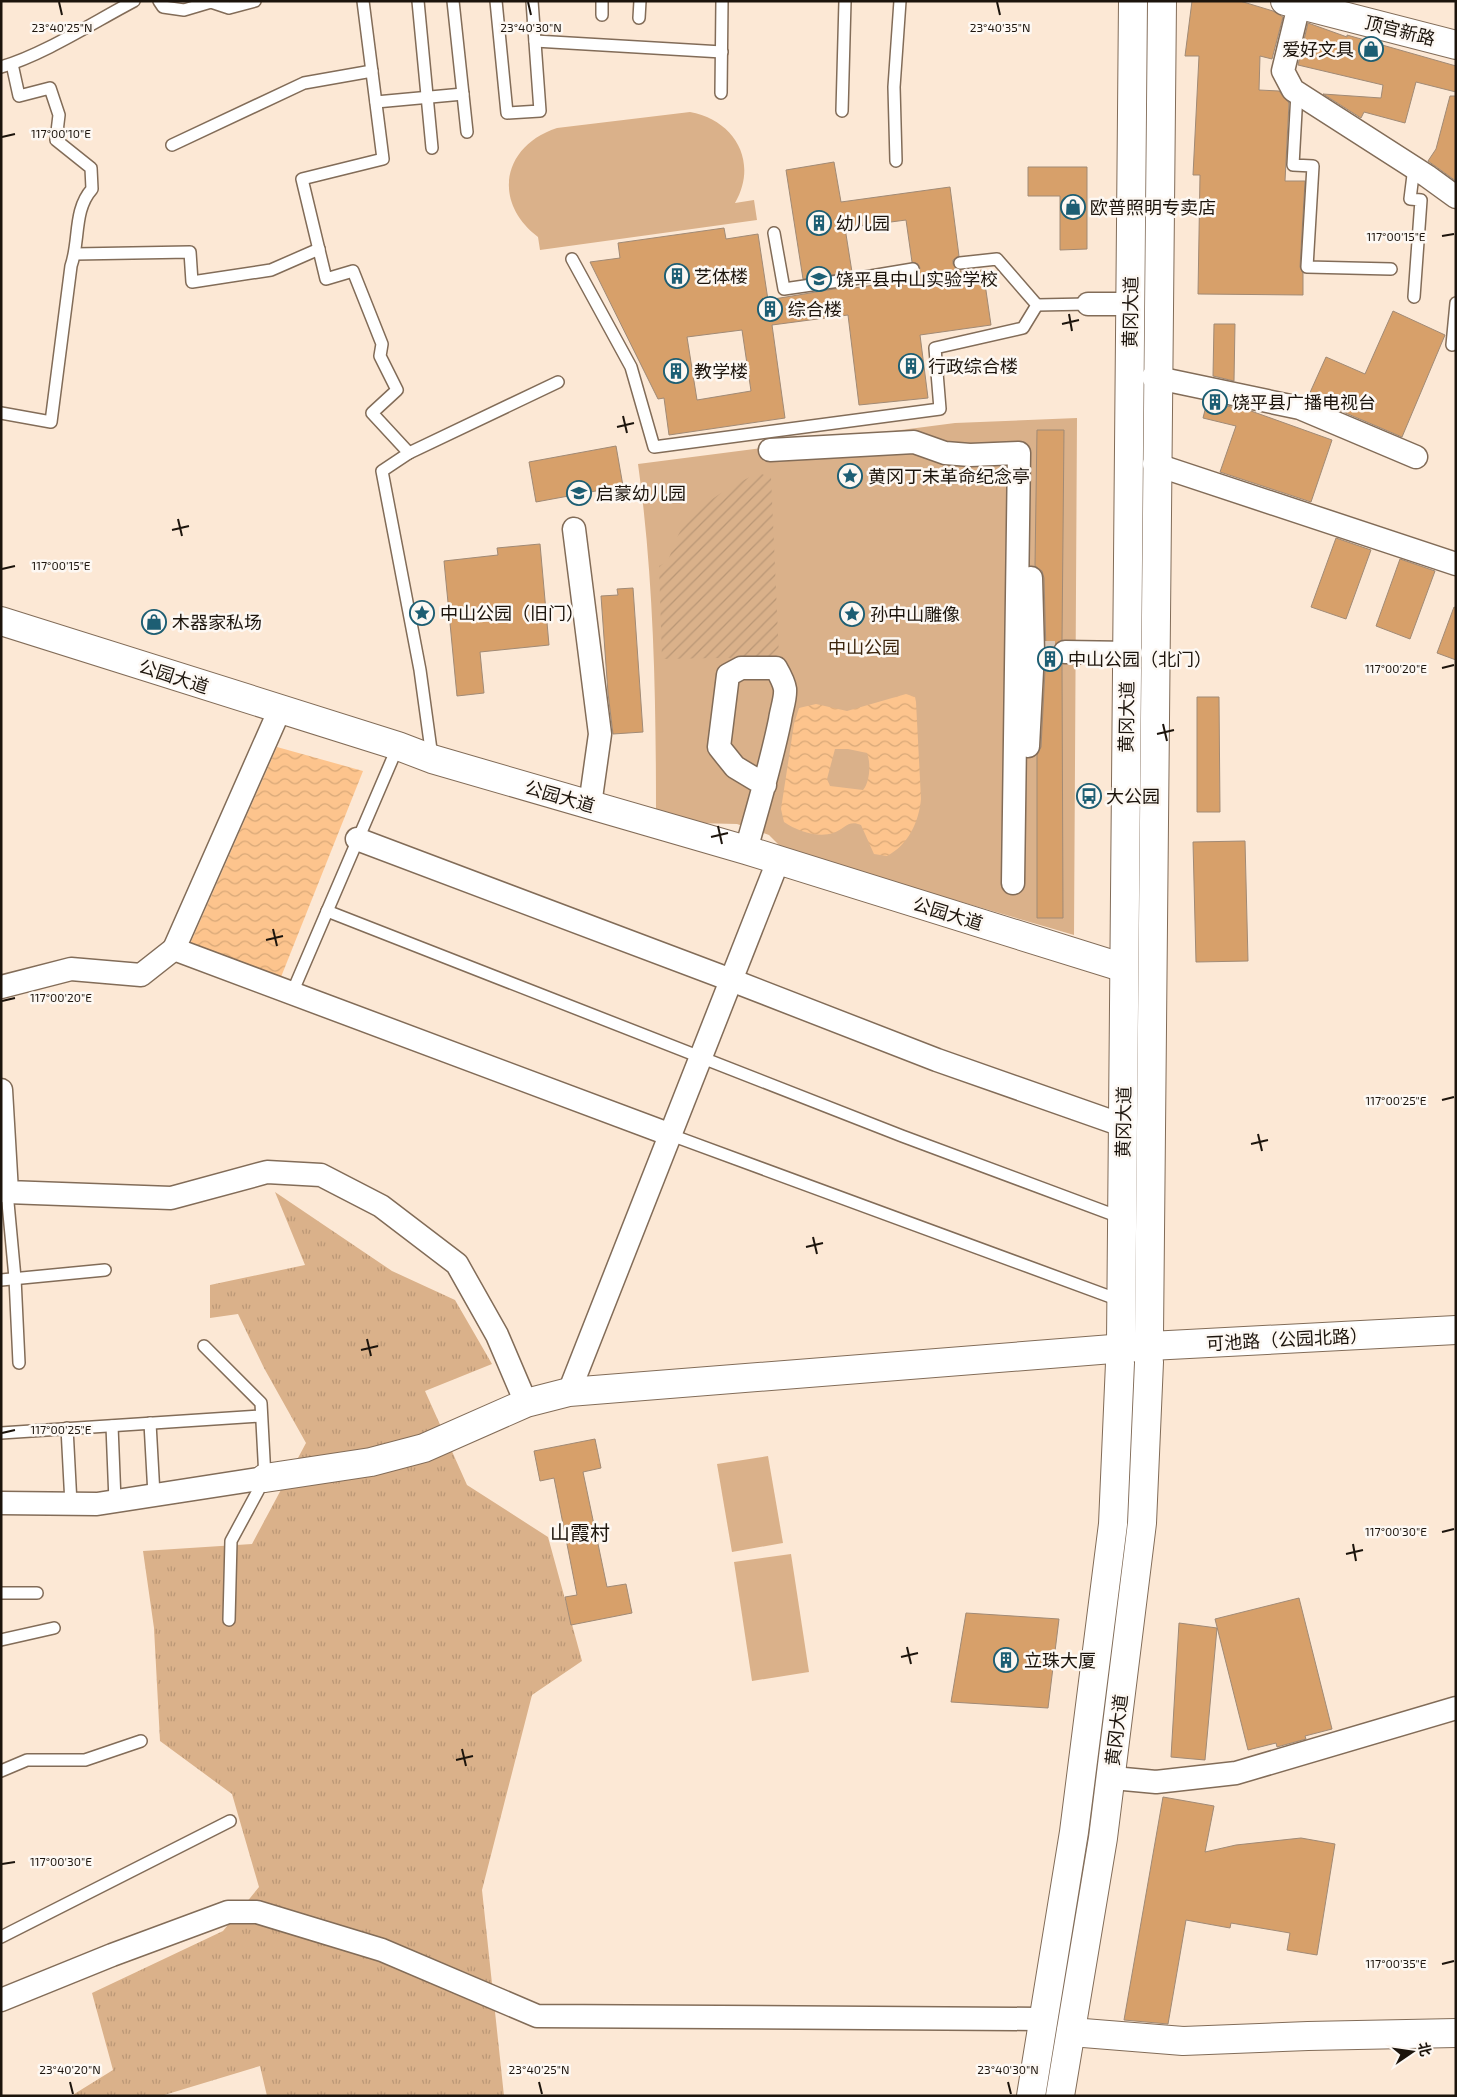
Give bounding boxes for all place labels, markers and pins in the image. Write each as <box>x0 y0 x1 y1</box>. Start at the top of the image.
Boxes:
shop icon: 爱好文具 <box>1358 36 1384 62</box>
place label: 爱好文具 <box>1282 38 1354 60</box>
shop icon: 欧普照明专卖店 <box>1060 194 1086 220</box>
place label: 欧普照明专卖店 <box>1090 196 1216 218</box>
building icon: 幼儿园 <box>806 210 832 236</box>
place label: 幼儿园 <box>836 212 890 234</box>
building icon: 艺体楼 <box>664 263 690 289</box>
place label: 艺体楼 <box>694 265 748 287</box>
school or university icon: 饶平县中山实验学校 <box>806 266 832 292</box>
place label: 饶平县中山实验学校 <box>836 268 998 290</box>
building icon: 综合楼 <box>757 296 783 322</box>
place label: 综合楼 <box>788 298 842 320</box>
building icon: 行政综合楼 <box>898 353 924 379</box>
place label: 行政综合楼 <box>928 355 1018 377</box>
building icon: 教学楼 <box>663 358 689 384</box>
place label: 教学楼 <box>694 360 748 382</box>
building icon: 饶平县广播电视台 <box>1202 389 1228 415</box>
place label: 饶平县广播电视台 <box>1232 391 1376 413</box>
place icon: 黄冈丁未革命纪念亭 <box>837 463 863 489</box>
place label: 黄冈丁未革命纪念亭 <box>868 465 1030 487</box>
school or university icon: 启蒙幼儿园 <box>566 480 592 506</box>
place label: 启蒙幼儿园 <box>596 482 686 504</box>
place icon: 中山公园（旧门） <box>409 600 435 626</box>
place icon: 孙中山雕像 <box>839 601 865 627</box>
place label: 中山公园（旧门） <box>440 602 584 624</box>
place label: 孙中山雕像 <box>870 603 960 625</box>
shop icon: 木器家私场 <box>141 609 167 635</box>
place label: 木器家私场 <box>172 611 262 633</box>
building icon: 中山公园（北门） <box>1037 646 1063 672</box>
place label: 中山公园（北门） <box>1068 648 1212 670</box>
bus stop icon: 大公园 <box>1076 783 1102 809</box>
place label: 大公园 <box>1106 785 1160 807</box>
building icon: 立珠大厦 <box>993 1647 1019 1673</box>
place label: 立珠大厦 <box>1024 1649 1096 1671</box>

